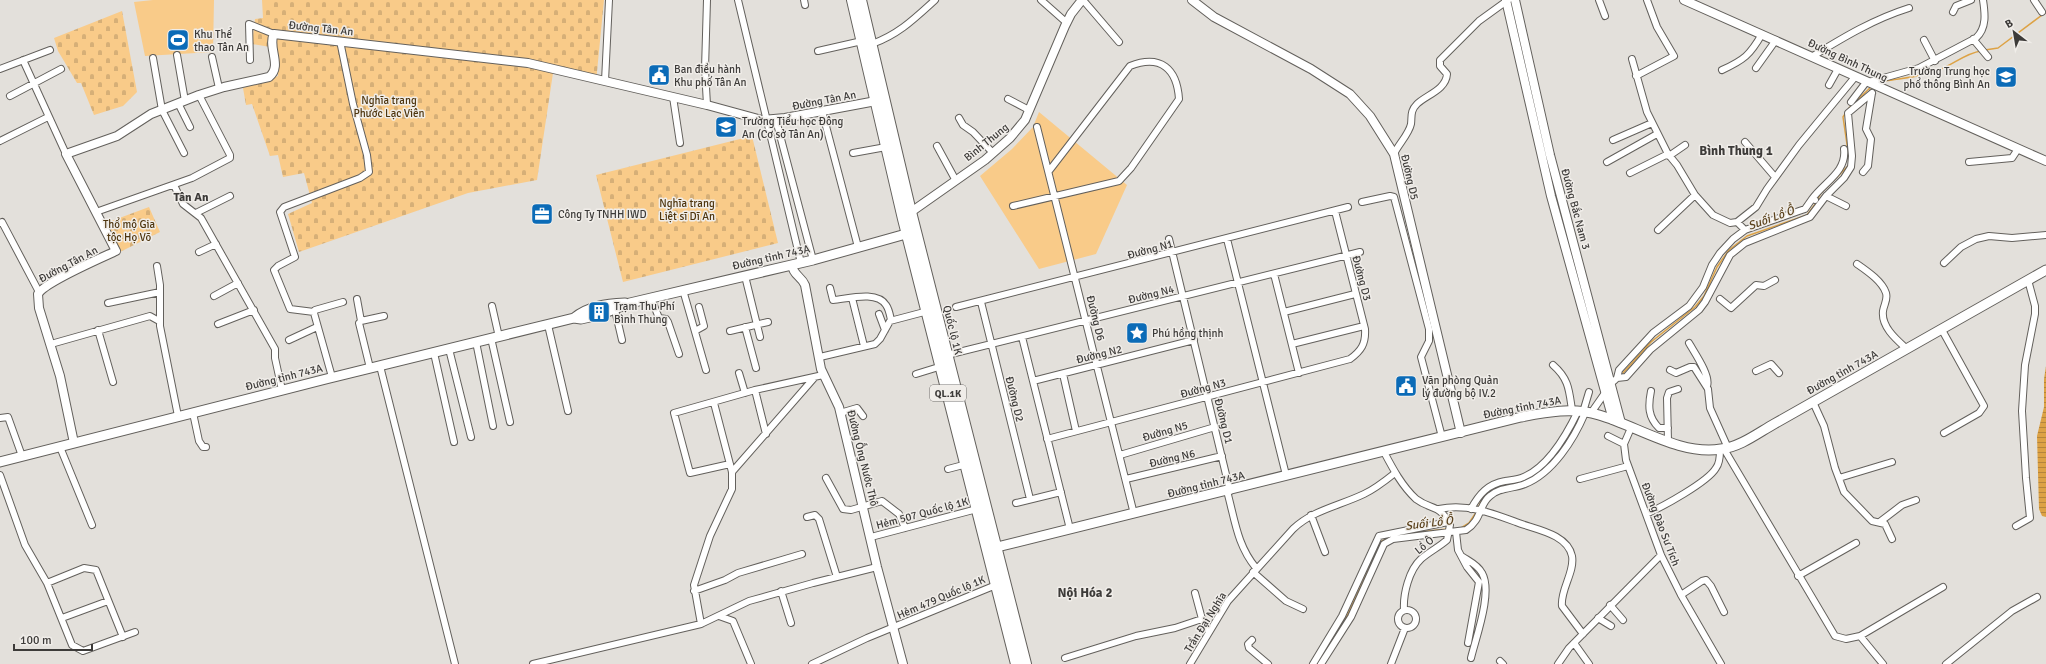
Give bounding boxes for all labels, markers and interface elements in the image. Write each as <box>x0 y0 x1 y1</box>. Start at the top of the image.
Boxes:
north arrow <box>1994 12 2034 52</box>
text: B <box>2003 16 2016 31</box>
street label: Đường Tân An <box>288 19 354 38</box>
sports icon: Khu Thể thao Tân An <box>165 27 191 53</box>
place label: Khu Thể thao Tân An <box>194 27 249 54</box>
street label: Đường Bình Thung <box>1806 36 1890 85</box>
public building icon: Ban điều hành Khu phố Tân An <box>646 62 672 88</box>
place label: Ban điều hành Khu phố Tân An <box>674 62 747 89</box>
school or university icon: Trường Trung học phổ thông Bình An <box>1993 64 2019 90</box>
place label: Trường Trung học phổ thông Bình An <box>1903 65 1990 91</box>
street label: Đường Tân An <box>791 88 857 113</box>
park label: Nghĩa trang Phước Lạc Viên <box>353 94 425 120</box>
school or university icon: Trường Tiểu học Đông An (Cơ sở Tân An) <box>713 114 739 140</box>
place label: Trường Tiểu học Đông An (Cơ sở Tân An) <box>742 114 844 141</box>
street label: Bình Thung <box>962 120 1011 164</box>
district label: Bình Thung 1 <box>1699 143 1773 159</box>
street label: Đường D5 <box>1398 153 1421 201</box>
street label: Đường Bắc Nam 3 <box>1558 167 1594 251</box>
district label: Tân An <box>173 190 209 205</box>
park label: Nghĩa trang Liệt sĩ Dĩ An <box>659 197 715 223</box>
office icon: Công Ty TNHH IWD <box>529 201 555 227</box>
water label: Suối Lồ Ồ <box>1745 201 1797 234</box>
place label: Công Ty TNHH IWD <box>558 208 647 221</box>
park label: Thổ mộ Gia tộc Họ Võ <box>103 217 155 244</box>
street label: Đường N1 <box>1126 237 1174 262</box>
street label: Đường tỉnh 743A <box>731 242 811 273</box>
street label: Đường Tân An <box>37 243 100 285</box>
street label: Đường D3 <box>1349 254 1374 302</box>
street label: Đường N4 <box>1127 283 1175 306</box>
street label: Đường D6 <box>1084 294 1107 342</box>
building icon: Trạm Thu Phí Bình Thung <box>586 299 612 325</box>
place label: Trạm Thu Phí Bình Thung <box>614 300 675 326</box>
street label: Quốc lộ 1K <box>940 304 966 356</box>
place icon: Phú hồng thịnh <box>1124 320 1150 346</box>
place label: Phú hồng thịnh <box>1152 326 1223 340</box>
street label: Đường N2 <box>1075 343 1123 366</box>
street label: Đường tỉnh 743A <box>1804 347 1880 397</box>
street label: Đường tỉnh 743A <box>244 362 324 393</box>
public building icon: Văn phòng Quản lý đường bộ IV.2 <box>1393 373 1419 399</box>
place label: Văn phòng Quản lý đường bộ IV.2 <box>1422 374 1498 400</box>
street label: Đường D2 <box>1003 375 1026 423</box>
street label: Đường N3 <box>1179 376 1227 401</box>
road number: QL.1K <box>930 385 966 401</box>
street label: Đường tỉnh 743A <box>1482 394 1562 421</box>
street label: Đường D1 <box>1212 397 1235 445</box>
street label: Đường Ống Nước Thô <box>844 408 884 508</box>
street label: Đường N5 <box>1141 419 1189 444</box>
street label: Đường N6 <box>1148 447 1196 470</box>
street label: Đường tỉnh 743A <box>1166 469 1246 500</box>
street label: Đường Đào Sư Tích <box>1639 481 1682 568</box>
street label: Hẻm 507 Quốc lộ 1K <box>875 494 970 532</box>
water label: Suối Lồ Ồ <box>1404 511 1455 534</box>
street label: Lồ Ô <box>1411 533 1437 557</box>
street label: Hẻm 479 Quốc lộ 1K <box>895 572 988 622</box>
district label: Nội Hóa 2 <box>1058 585 1112 601</box>
street label: Trần Đại Nghĩa <box>1181 589 1229 655</box>
scale bar <box>14 626 92 652</box>
text: 100 m <box>20 633 52 648</box>

